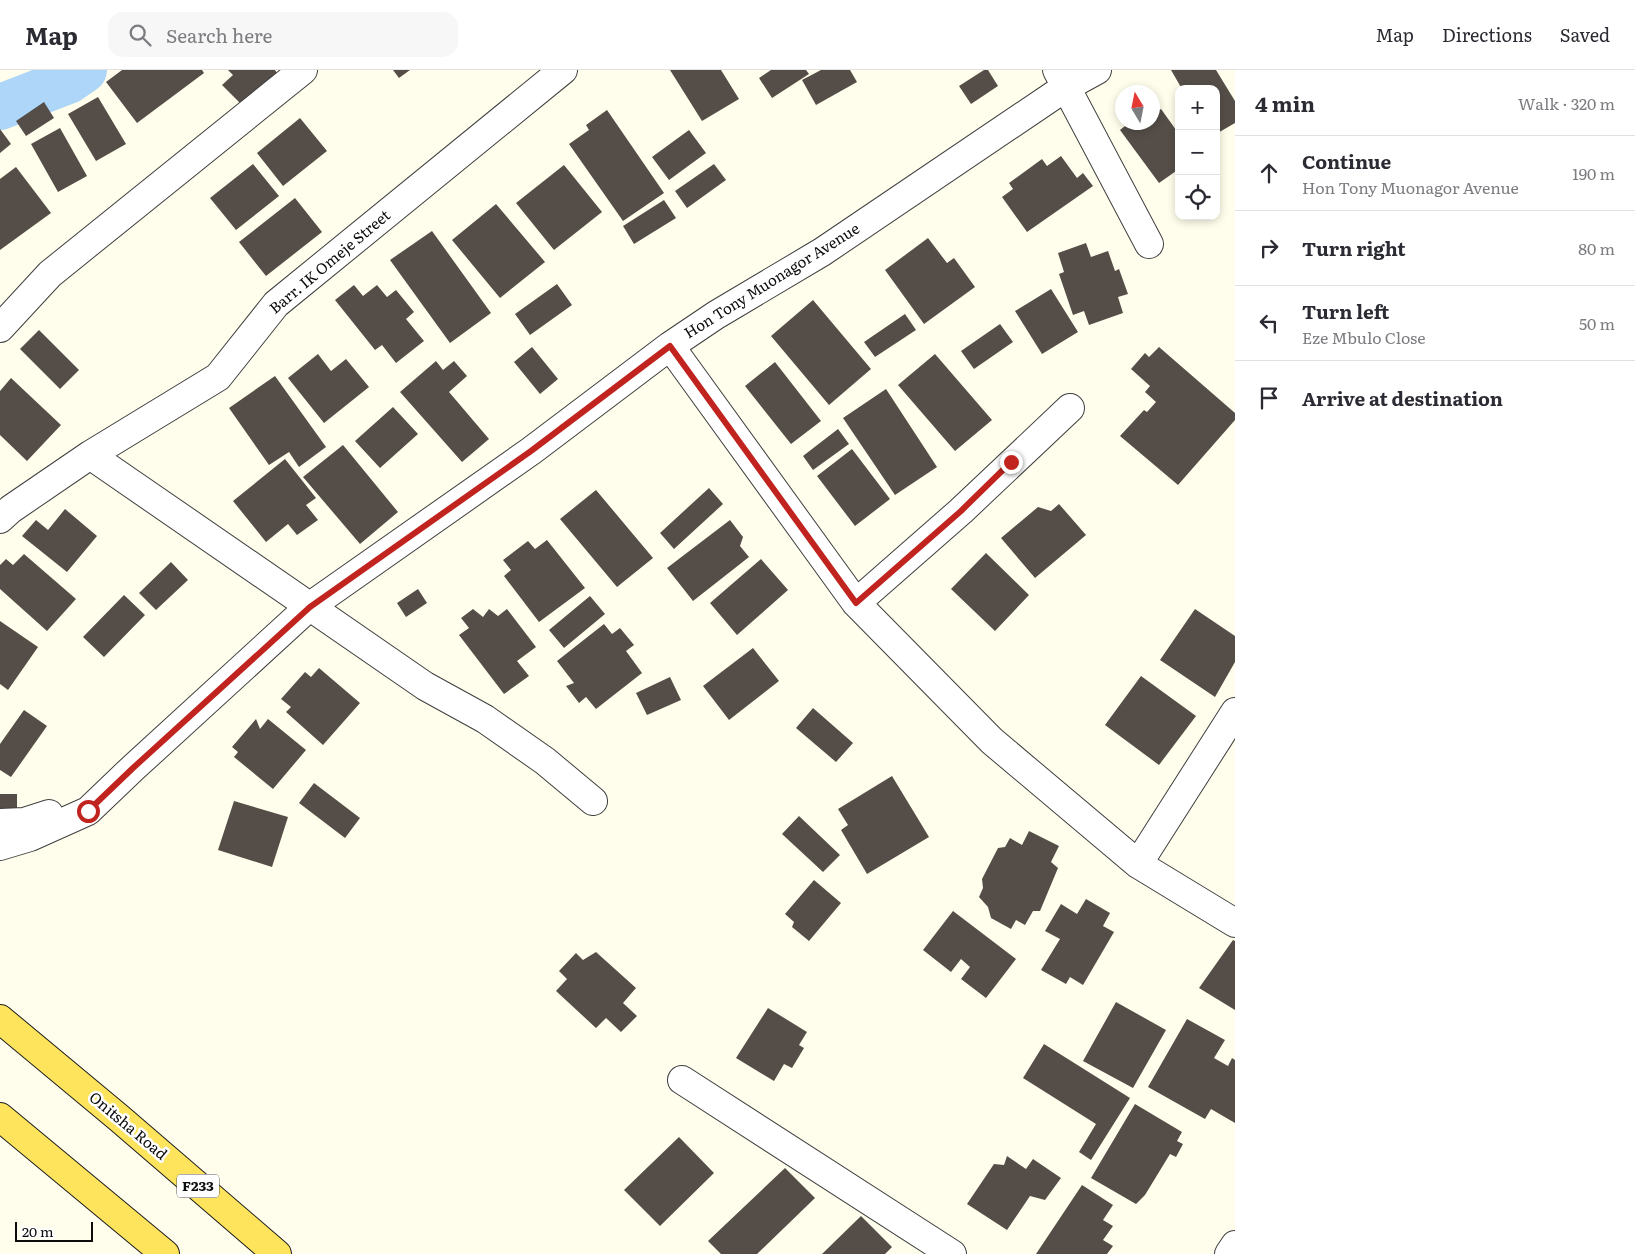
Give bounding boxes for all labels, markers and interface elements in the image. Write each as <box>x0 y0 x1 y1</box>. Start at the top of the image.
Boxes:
search box <box>108 12 458 57</box>
text: Map <box>25 17 78 52</box>
icon: search <box>126 21 154 49</box>
text: Search here <box>166 21 272 49</box>
text: Map <box>1376 21 1414 48</box>
text: Directions <box>1442 21 1532 48</box>
text: Saved <box>1560 21 1610 48</box>
north arrow <box>1115 85 1160 130</box>
map controls <box>1175 85 1220 220</box>
button: + <box>1175 85 1220 130</box>
text: 4 min <box>1255 87 1315 118</box>
text: Walk · 320 m <box>1518 91 1615 115</box>
button: − <box>1175 130 1220 175</box>
text: Continue <box>1302 147 1391 175</box>
icon: ahead <box>1255 159 1283 187</box>
text: 190 m <box>1572 161 1615 185</box>
button: locate <box>1175 175 1220 220</box>
text: Hon Tony Muonagor Avenue <box>1302 175 1519 199</box>
street label: Barr. IK Omeje Street <box>264 203 395 318</box>
street label: Hon Tony Muonagor Avenue <box>679 216 864 343</box>
icon: right <box>1255 234 1283 262</box>
text: Turn right <box>1302 234 1406 262</box>
text: 80 m <box>1578 236 1615 260</box>
text: Turn left <box>1302 297 1389 325</box>
icon: left <box>1255 309 1283 337</box>
text: 50 m <box>1579 311 1615 335</box>
text: Eze Mbulo Close <box>1302 325 1426 349</box>
icon: arrive <box>1255 384 1283 412</box>
text: Arrive at destination <box>1302 384 1503 412</box>
route end <box>1000 451 1023 474</box>
route start <box>77 800 100 823</box>
street label: Onitsha Road <box>85 1085 173 1164</box>
road number: F233 <box>177 1174 219 1198</box>
scale bar <box>15 1219 92 1242</box>
text: 20 m <box>22 1221 54 1241</box>

